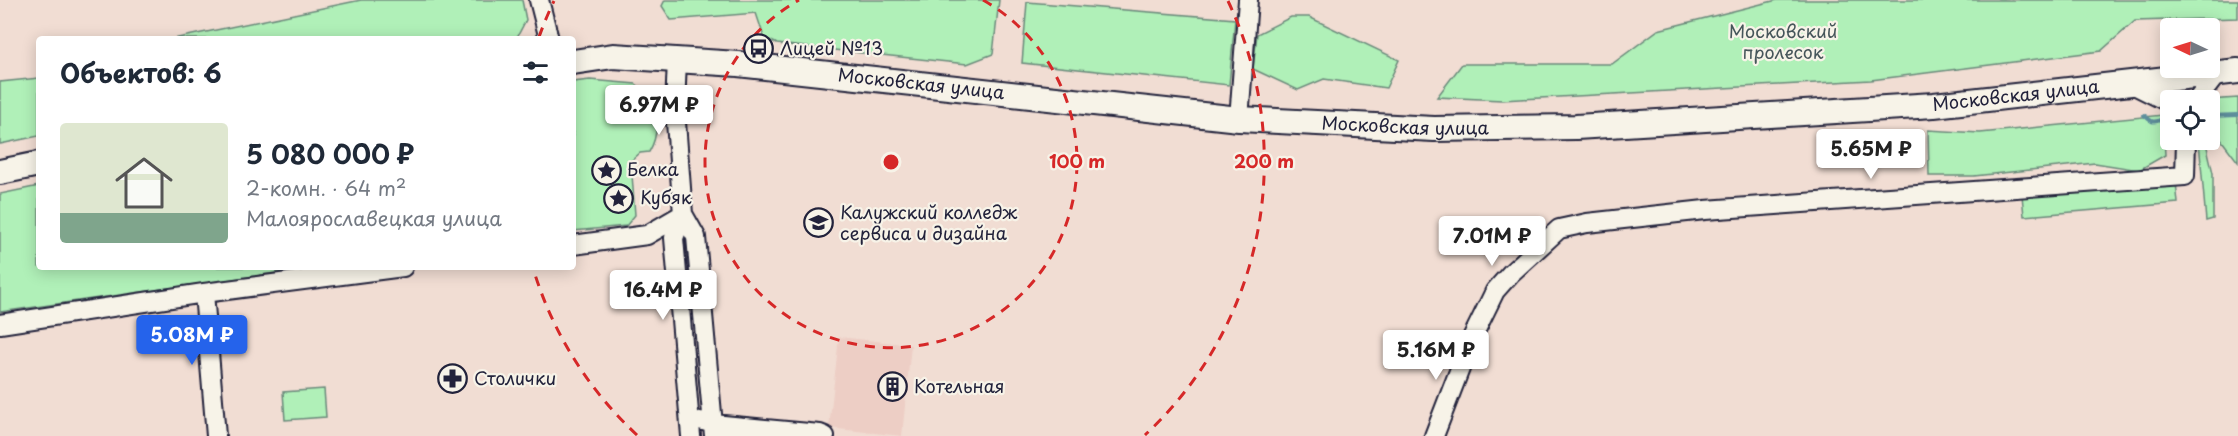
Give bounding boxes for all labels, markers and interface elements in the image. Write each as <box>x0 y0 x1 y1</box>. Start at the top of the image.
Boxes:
park label: Московский пролесок <box>1729 17 1837 65</box>
north arrow <box>2160 18 2220 78</box>
map controls <box>2160 18 2220 150</box>
bus stop icon: Лицей №13 <box>743 33 775 65</box>
place label: Лицей №13 <box>780 34 883 61</box>
text: Объектов: 6 <box>60 53 222 92</box>
icon: filters <box>519 56 552 89</box>
street label: Московская улица <box>837 60 1007 105</box>
street label: Московская улица <box>1931 72 2101 117</box>
pin: 6.97M ₽ <box>604 85 714 136</box>
text: 6.97M ₽ <box>619 89 699 119</box>
button: locate <box>2160 90 2220 150</box>
street label: Московская улица <box>1321 108 1490 141</box>
pin: 5.65M ₽ <box>1816 129 1926 180</box>
text: 5.65M ₽ <box>1830 133 1912 163</box>
text: 5 080 000 ₽ <box>246 134 414 173</box>
icon: home <box>108 147 180 219</box>
text: 100 m <box>1049 147 1105 174</box>
text: 200 m <box>1234 147 1294 174</box>
centre of rings <box>881 152 901 172</box>
place icon: Белка <box>590 154 622 186</box>
place label: Белка <box>627 155 680 182</box>
text: 2-комн. · 64 m² <box>246 173 406 203</box>
place icon: Кубяк <box>603 182 635 214</box>
place label: Кубяк <box>640 183 692 210</box>
place label: Калужский колледж сервиса и дизайна <box>840 198 1018 246</box>
text: Малоярославецкая улица <box>246 203 502 233</box>
school or university icon: Калужский колледж сервиса и дизайна <box>803 207 835 239</box>
pin: 7.01M ₽ <box>1437 216 1547 267</box>
text: 7.01M ₽ <box>1453 220 1531 250</box>
pin: 16.4M ₽ <box>608 270 718 321</box>
text: 16.4M ₽ <box>624 274 702 304</box>
pin: 5.08M ₽ <box>137 315 247 366</box>
text: 5.08M ₽ <box>150 319 234 349</box>
pin: 5.16M ₽ <box>1381 330 1491 381</box>
text: 5.16M ₽ <box>1397 334 1475 364</box>
pharmacy icon: Столички <box>437 363 469 395</box>
place label: Столички <box>474 364 556 391</box>
building icon: Котельная <box>877 371 909 403</box>
place label: Котельная <box>914 372 1005 399</box>

